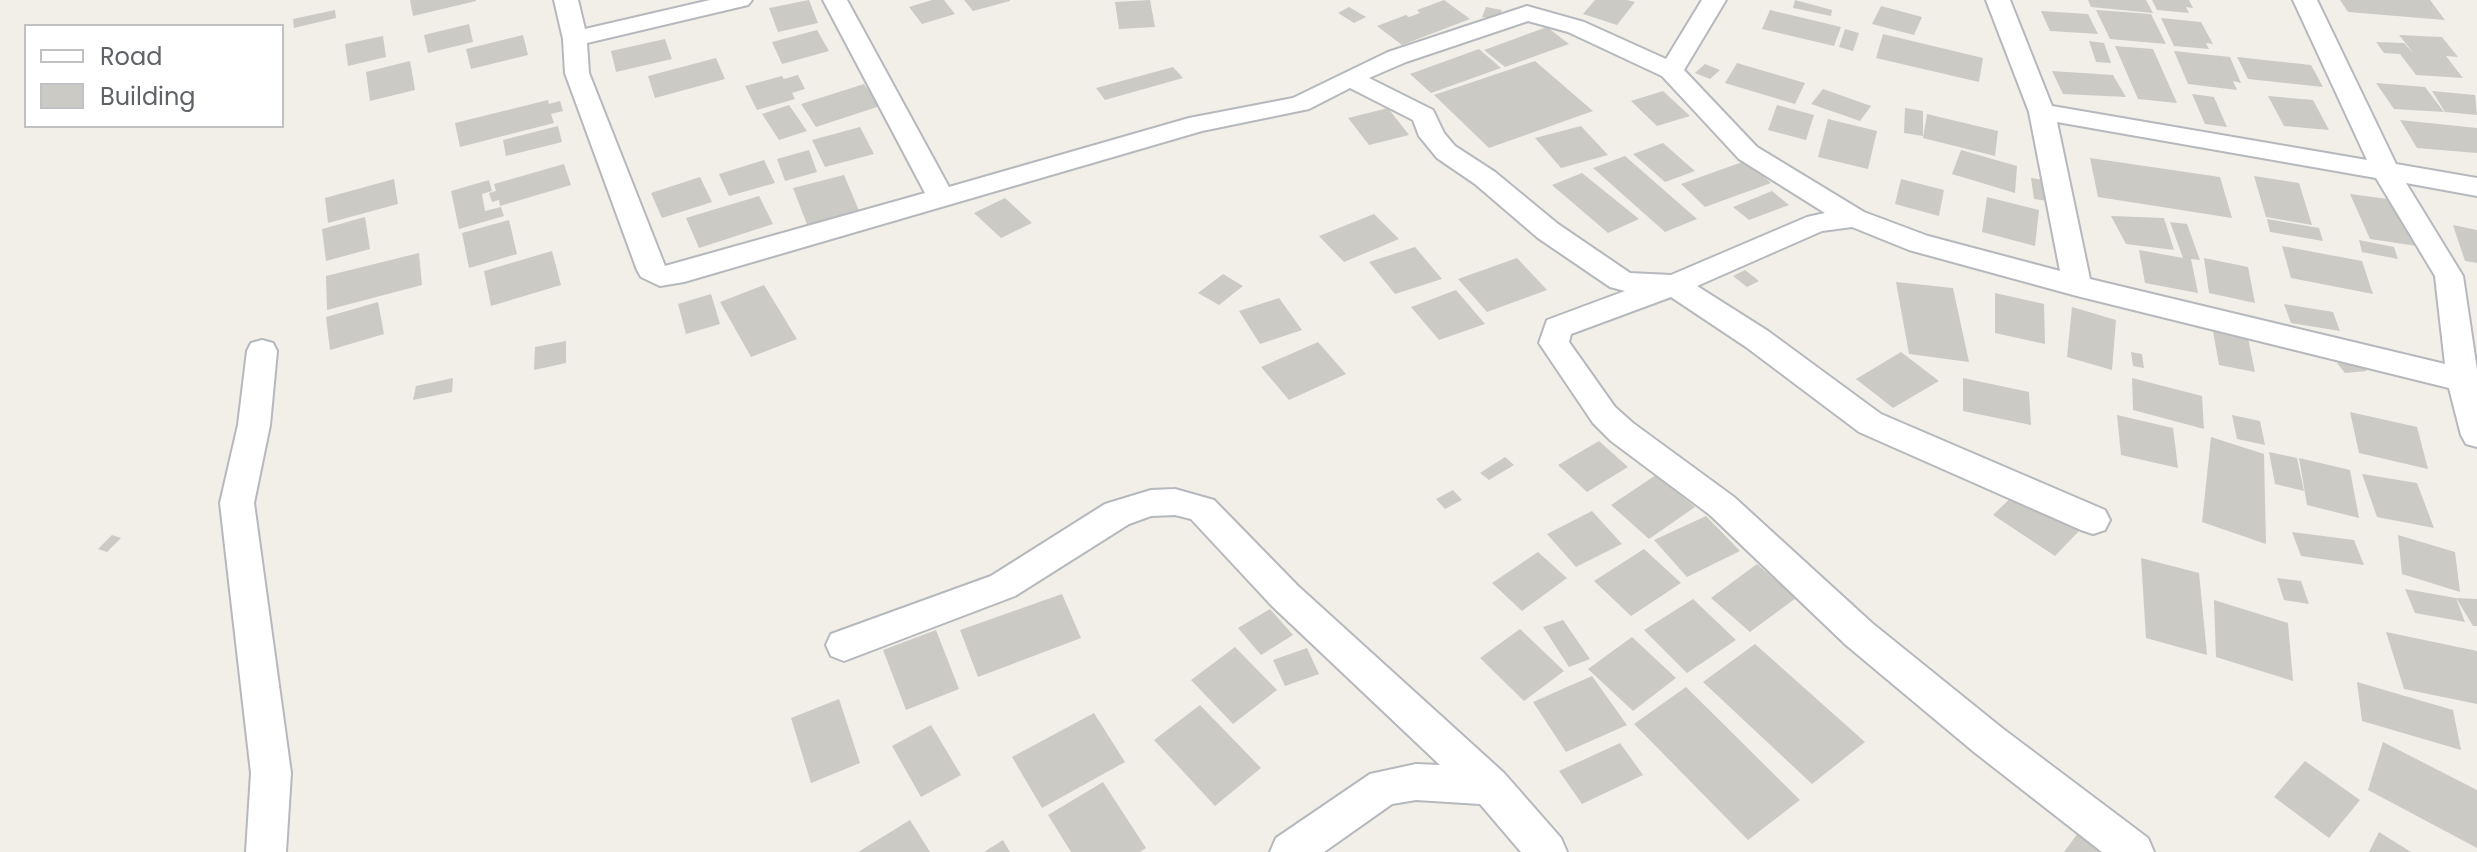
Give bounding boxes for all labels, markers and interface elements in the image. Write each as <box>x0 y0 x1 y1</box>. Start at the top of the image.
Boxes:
legend <box>24 24 284 128</box>
text: Road <box>100 40 162 73</box>
text: Building <box>100 80 196 113</box>

